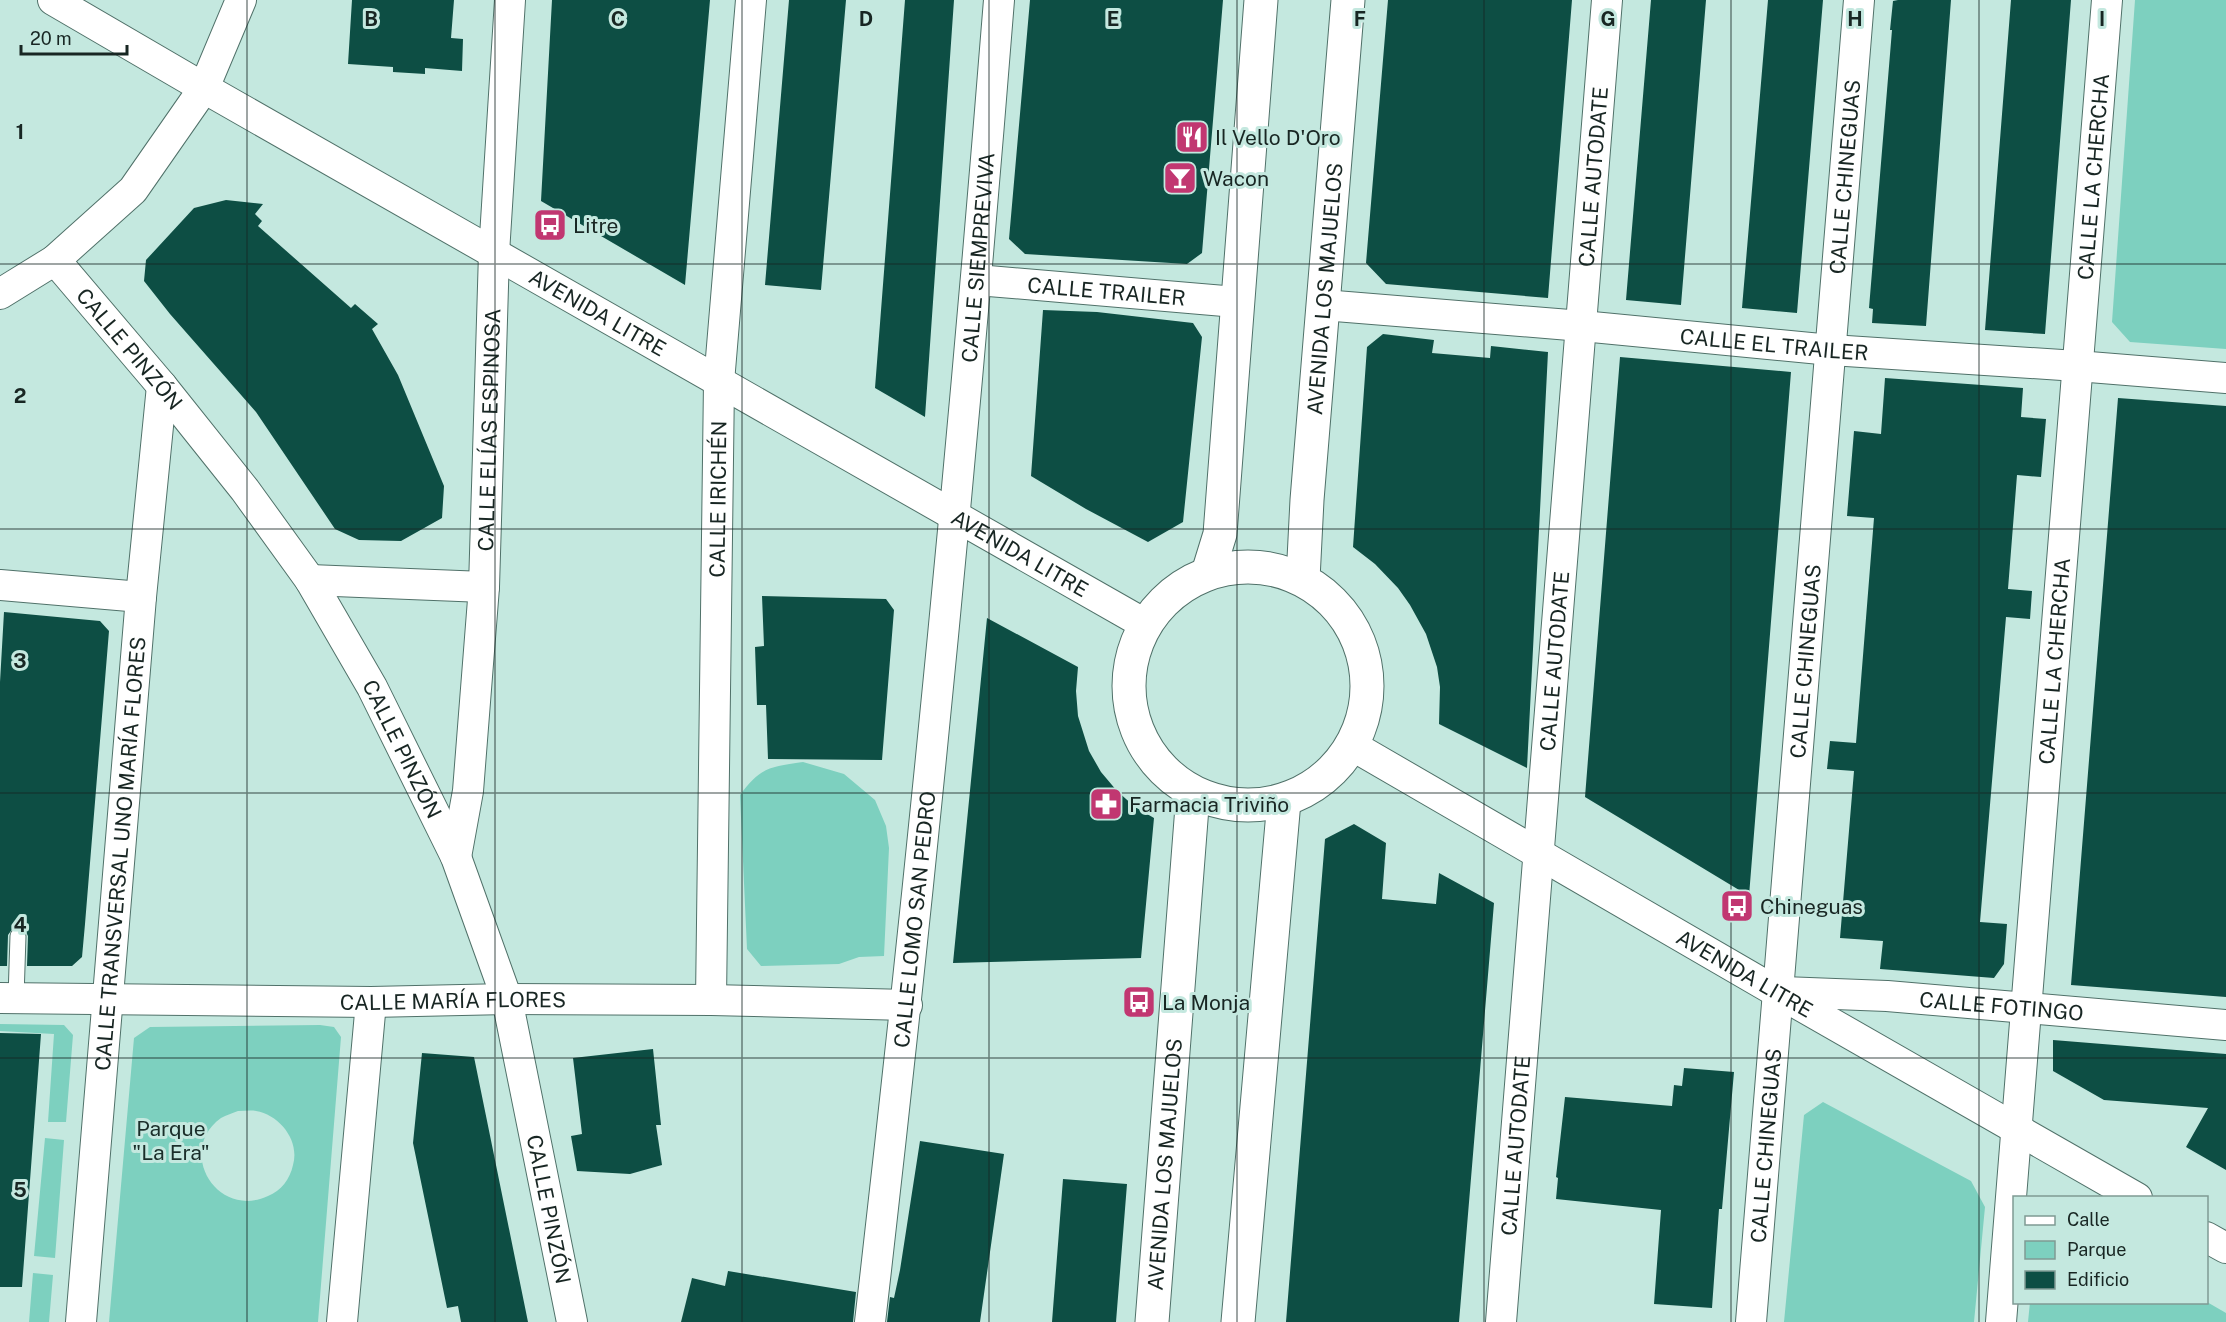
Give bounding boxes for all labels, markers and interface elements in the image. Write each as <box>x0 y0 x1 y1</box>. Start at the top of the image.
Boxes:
text: B <box>364 7 378 31</box>
text: C <box>611 7 625 31</box>
text: D <box>859 7 873 31</box>
text: E <box>1107 7 1119 31</box>
text: F <box>1354 7 1366 31</box>
text: G <box>1600 7 1616 31</box>
text: H <box>1847 7 1863 31</box>
text: I <box>2099 7 2105 31</box>
scale bar <box>21 18 128 56</box>
text: 20 m <box>30 28 72 49</box>
street label: CALLE LA CHERCHA <box>2072 72 2114 281</box>
street label: CALLE CHINEGUAS <box>1824 79 1865 275</box>
street label: CALLE AUTODATE <box>1573 86 1613 268</box>
restaurant icon: Il Vello D'Oro <box>1174 119 1210 155</box>
text: 1 <box>16 120 24 144</box>
place label: Il Vello D'Oro <box>1215 125 1341 150</box>
street label: CALLE SIEMPREVIVA <box>956 151 999 364</box>
bar icon: Wacon <box>1162 160 1198 196</box>
street label: AVENIDA LOS MAJUELOS <box>1302 162 1347 416</box>
place label: Wacon <box>1203 166 1269 191</box>
bus stop icon: Litre <box>532 207 568 243</box>
place label: Litre <box>573 213 618 238</box>
street label: AVENIDA LITRE <box>525 264 671 361</box>
street label: CALLE TRAILER <box>1026 272 1187 310</box>
street label: CALLE PINZÓN <box>72 283 188 414</box>
street label: CALLE ELÍAS ESPINOSA <box>473 308 505 552</box>
street label: CALLE EL TRAILER <box>1679 323 1869 365</box>
text: 2 <box>14 384 26 408</box>
street label: CALLE IRICHÉN <box>704 420 731 578</box>
street label: AVENIDA LITRE <box>947 504 1093 602</box>
street label: CALLE LA CHERCHA <box>2033 557 2075 765</box>
street label: CALLE CHINEGUAS <box>1785 563 1825 759</box>
street label: CALLE AUTODATE <box>1534 570 1574 752</box>
street label: CALLE TRANSVERSAL UNO MARÍA FLORES <box>89 636 150 1072</box>
text: 3 <box>13 649 27 673</box>
street label: CALLE PINZÓN <box>358 675 447 822</box>
pharmacy icon: Farmacia Triviño <box>1088 786 1124 822</box>
street label: CALLE LOMO SAN PEDRO <box>888 790 940 1049</box>
place label: Farmacia Triviño <box>1129 792 1289 817</box>
bus stop icon: Chineguas <box>1719 888 1755 924</box>
place label: Chineguas <box>1760 894 1863 919</box>
text: 4 <box>13 913 27 937</box>
street label: AVENIDA LITRE <box>1672 924 1818 1022</box>
bus stop icon: La Monja <box>1121 984 1157 1020</box>
street label: CALLE MARÍA FLORES <box>340 986 566 1015</box>
street label: CALLE FOTINGO <box>1918 986 2085 1025</box>
place label: La Monja <box>1162 990 1250 1015</box>
street label: AVENIDA LOS MAJUELOS <box>1142 1037 1186 1291</box>
street label: CALLE CHINEGUAS <box>1745 1047 1786 1244</box>
street label: CALLE AUTODATE <box>1495 1055 1535 1237</box>
park label: Parque "La Era" <box>132 1116 210 1165</box>
street label: CALLE PINZÓN <box>522 1133 576 1286</box>
text: 5 <box>13 1178 27 1202</box>
legend <box>2013 1196 2208 1304</box>
text: Calle <box>2067 1209 2110 1230</box>
text: Parque <box>2067 1239 2127 1260</box>
text: Edificio <box>2067 1269 2129 1290</box>

